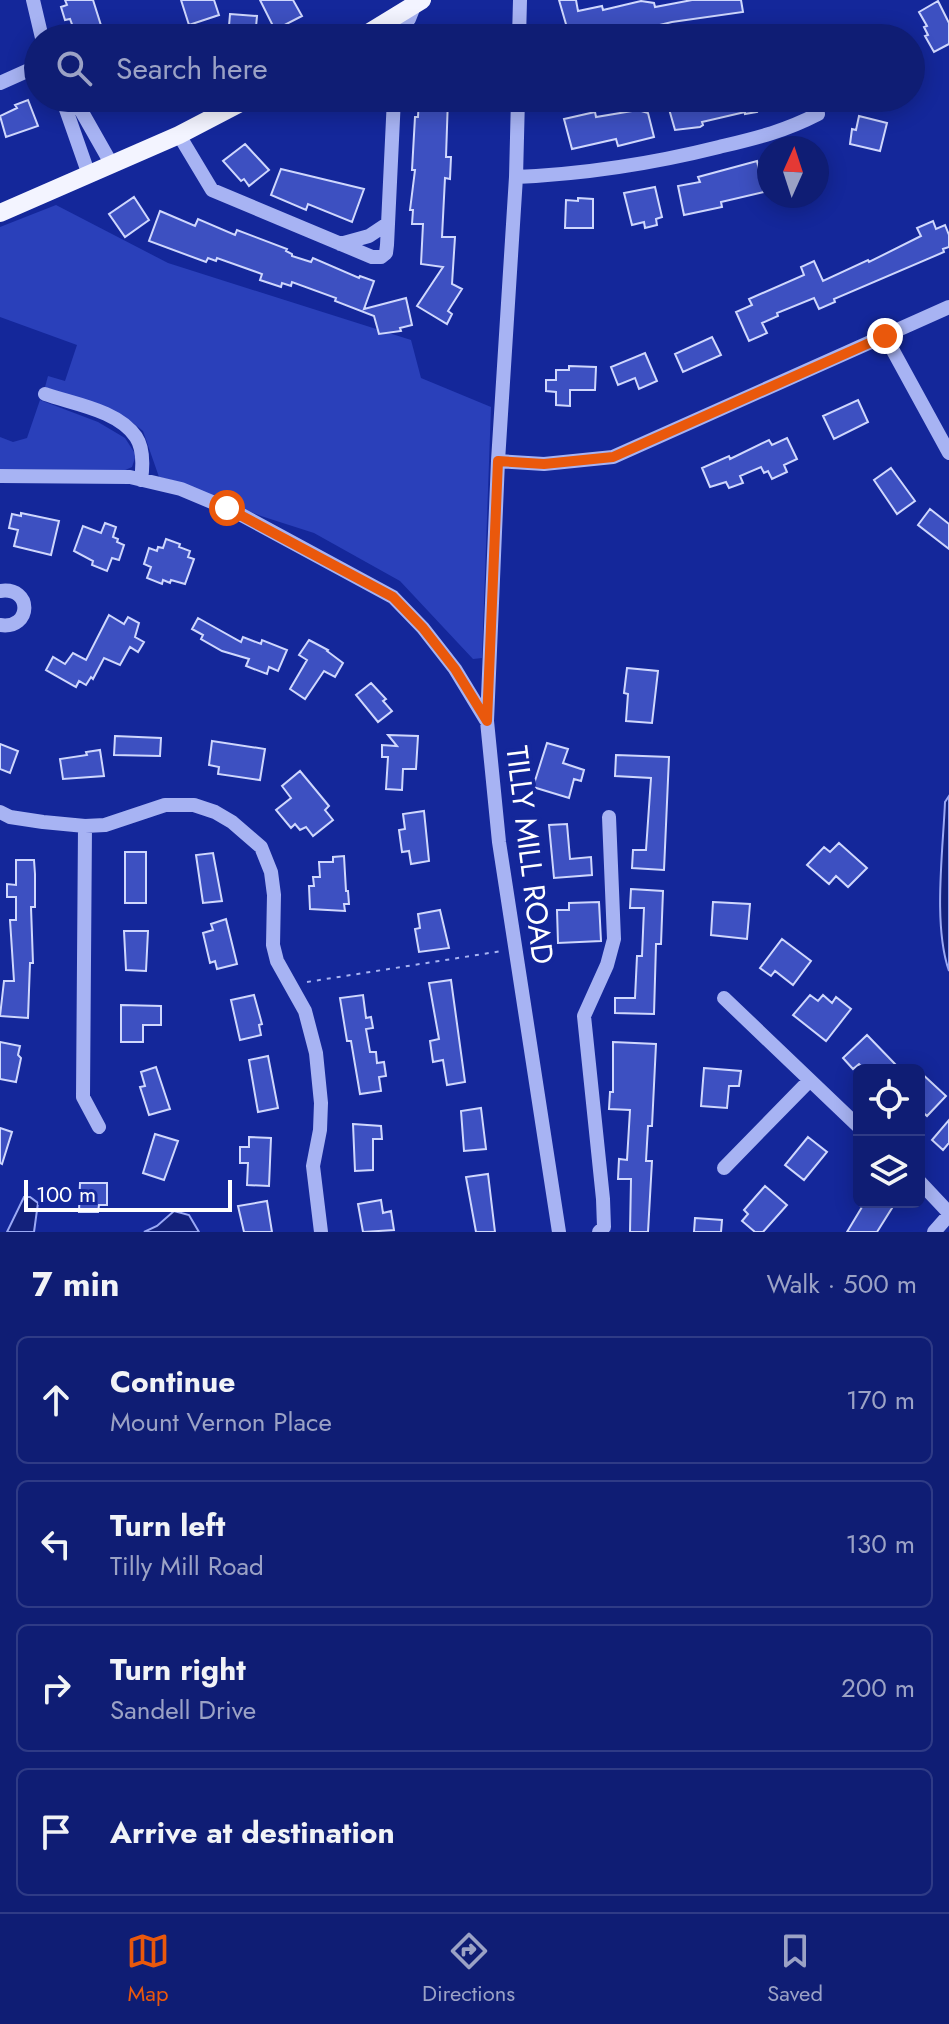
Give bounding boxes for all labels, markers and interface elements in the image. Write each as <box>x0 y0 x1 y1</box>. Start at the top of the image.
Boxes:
search box <box>24 24 925 112</box>
icon: search <box>52 46 96 90</box>
text: Search here <box>116 47 268 90</box>
north arrow <box>757 136 829 208</box>
route end <box>867 318 903 354</box>
route start <box>209 490 245 526</box>
street label: TILLY MILL ROAD <box>495 743 565 967</box>
map controls <box>853 1064 925 1208</box>
button: locate <box>853 1064 925 1136</box>
button: layers <box>853 1136 925 1208</box>
scale bar <box>24 1176 232 1212</box>
text: 100 m <box>36 1178 96 1210</box>
text: 7 min <box>32 1260 120 1309</box>
text: Walk · 500 m <box>767 1265 917 1303</box>
text: Continue <box>110 1360 236 1403</box>
icon: ahead <box>34 1378 78 1422</box>
text: 170 m <box>846 1381 915 1419</box>
text: Mount Vernon Place <box>110 1403 332 1441</box>
text: Turn left <box>110 1504 225 1547</box>
icon: left <box>34 1522 78 1566</box>
text: 130 m <box>845 1525 915 1563</box>
text: Tilly Mill Road <box>110 1547 264 1585</box>
text: Turn right <box>110 1648 246 1691</box>
icon: right <box>34 1666 78 1710</box>
text: 200 m <box>841 1669 915 1707</box>
text: Sandell Drive <box>110 1691 256 1729</box>
icon: arrive <box>34 1810 78 1854</box>
text: Arrive at destination <box>110 1811 395 1854</box>
tab: Map <box>126 1929 170 2009</box>
tab: Directions <box>422 1929 515 2009</box>
tab: Saved <box>767 1929 823 2009</box>

